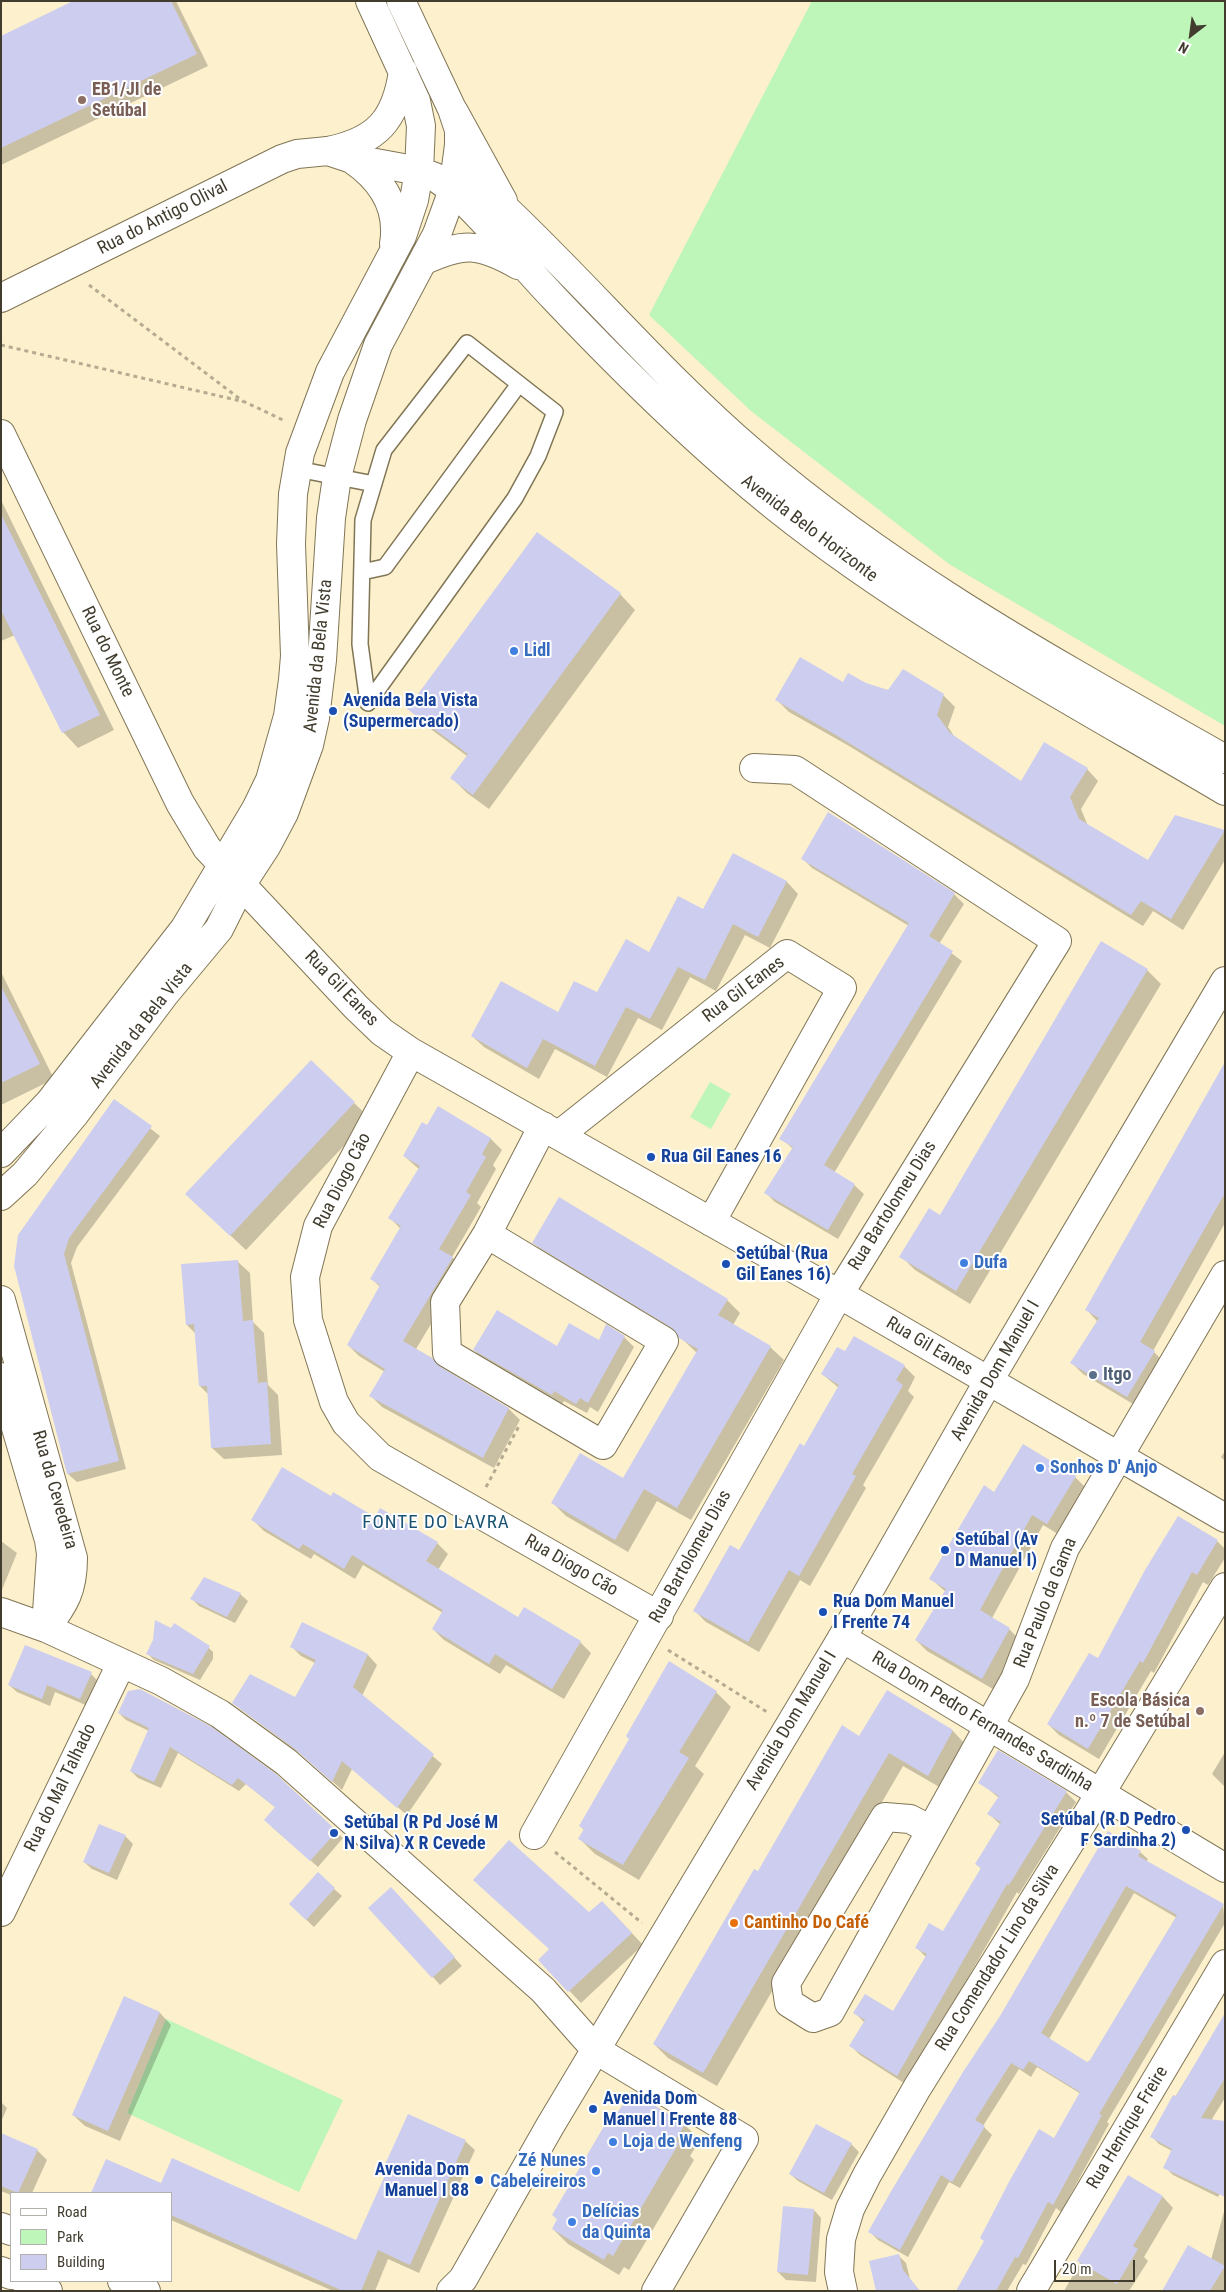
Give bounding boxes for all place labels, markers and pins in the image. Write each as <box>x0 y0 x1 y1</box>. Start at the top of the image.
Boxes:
place label: EB1/JI de Setúbal <box>92 79 161 122</box>
marker: EB1/JI de Setúbal <box>76 94 88 106</box>
place label: Lidl <box>524 640 551 662</box>
marker: Lidl <box>508 645 520 657</box>
place label: Avenida Bela Vista (Supermercado) <box>343 690 478 732</box>
marker: Avenida Bela Vista (Supermercado) <box>327 705 339 717</box>
place label: Rua Gil Eanes 16 <box>661 1146 781 1168</box>
marker: Rua Gil Eanes 16 <box>645 1151 657 1163</box>
place label: Setúbal (Rua Gil Eanes 16) <box>736 1243 831 1286</box>
place label: Dufa <box>974 1252 1007 1274</box>
marker: Dufa <box>958 1257 970 1269</box>
marker: Setúbal (Rua Gil Eanes 16) <box>720 1258 732 1270</box>
place label: Itgo <box>1103 1364 1131 1386</box>
marker: Itgo <box>1087 1369 1099 1381</box>
place label: Sonhos D' Anjo <box>1050 1457 1157 1479</box>
marker: Sonhos D' Anjo <box>1034 1462 1046 1474</box>
place label: Setúbal (Av D Manuel I) <box>955 1529 1038 1572</box>
marker: Setúbal (Av D Manuel I) <box>939 1544 951 1556</box>
place label: Rua Dom Manuel I Frente 74 <box>833 1591 954 1634</box>
marker: Rua Dom Manuel I Frente 74 <box>817 1606 829 1618</box>
place label: Escola Básica n.º 7 de Setúbal <box>1075 1690 1190 1732</box>
marker: Escola Básica n.º 7 de Setúbal <box>1194 1705 1206 1717</box>
place label: Setúbal (R D Pedro F Sardinha 2) <box>1041 1809 1176 1852</box>
place label: Setúbal (R Pd José M N Silva) X R Cevede <box>344 1812 498 1855</box>
marker: Setúbal (R D Pedro F Sardinha 2) <box>1180 1824 1192 1836</box>
marker: Setúbal (R Pd José M N Silva) X R Cevede <box>328 1827 340 1839</box>
place label: Cantinho Do Café <box>744 1912 869 1934</box>
marker: Cantinho Do Café <box>728 1917 740 1929</box>
place label: Avenida Dom Manuel I Frente 88 <box>603 2088 737 2130</box>
marker: Avenida Dom Manuel I Frente 88 <box>587 2103 599 2115</box>
place label: Loja de Wenfeng <box>623 2131 742 2153</box>
marker: Loja de Wenfeng <box>607 2136 619 2148</box>
place label: Zé Nunes Cabeleireiros <box>490 2150 586 2192</box>
place label: Avenida Dom Manuel I 88 <box>375 2159 469 2202</box>
marker: Zé Nunes Cabeleireiros <box>590 2165 602 2177</box>
marker: Avenida Dom Manuel I 88 <box>473 2174 485 2186</box>
place label: Delícias da Quinta <box>582 2201 651 2244</box>
marker: Delícias da Quinta <box>566 2216 578 2228</box>

